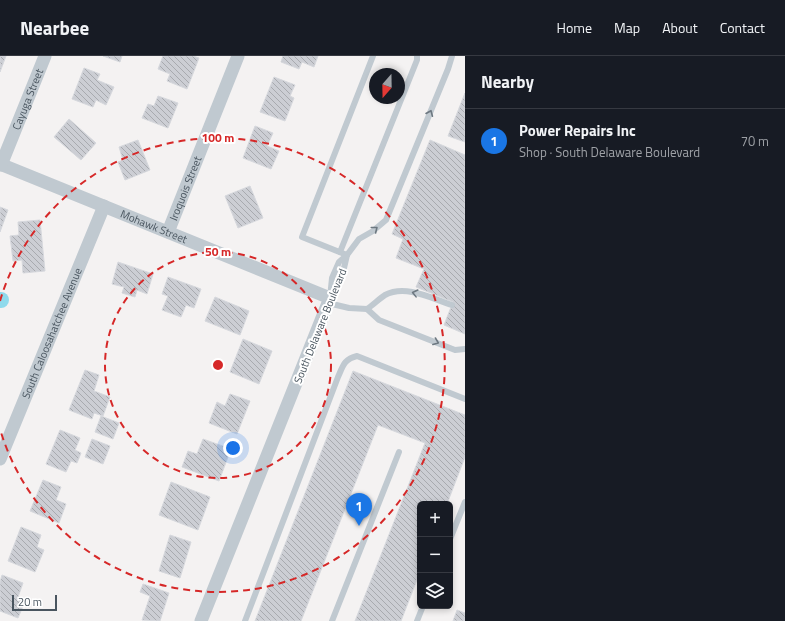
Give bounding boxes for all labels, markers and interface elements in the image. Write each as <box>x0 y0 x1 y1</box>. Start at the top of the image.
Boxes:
text: Nearbee <box>20 13 89 42</box>
text: Home <box>557 17 592 38</box>
text: Map <box>614 17 640 38</box>
text: About <box>662 17 698 38</box>
text: Contact <box>720 17 765 38</box>
street label: Cayuga Street <box>8 66 47 132</box>
north arrow <box>369 68 405 104</box>
text: Nearby <box>481 69 534 95</box>
one-way arrow <box>425 109 433 117</box>
text: Power Repairs Inc <box>519 119 636 142</box>
text: 100 m <box>202 128 234 147</box>
text: 1 <box>490 131 498 151</box>
text: 70 m <box>741 131 769 151</box>
text: Shop · South Delaware Boulevard <box>519 142 700 162</box>
street label: Iroquois Street <box>165 154 205 223</box>
street label: Mohawk Street <box>118 206 190 247</box>
one-way arrow <box>370 226 377 233</box>
text: 50 m <box>205 242 231 261</box>
street label: South Caloosahatchee Avenue <box>18 265 86 401</box>
street label: South Delaware Boulevard <box>290 266 350 386</box>
one-way arrow <box>412 290 419 298</box>
one-way arrow <box>431 337 439 345</box>
centre of rings <box>211 358 225 372</box>
your location <box>223 438 243 458</box>
pin: 1 <box>346 493 372 526</box>
map controls <box>417 501 453 609</box>
button: + <box>417 501 453 537</box>
button: − <box>417 537 453 573</box>
button: layers <box>417 573 453 609</box>
scale bar <box>12 593 57 612</box>
text: 20 m <box>18 594 42 610</box>

